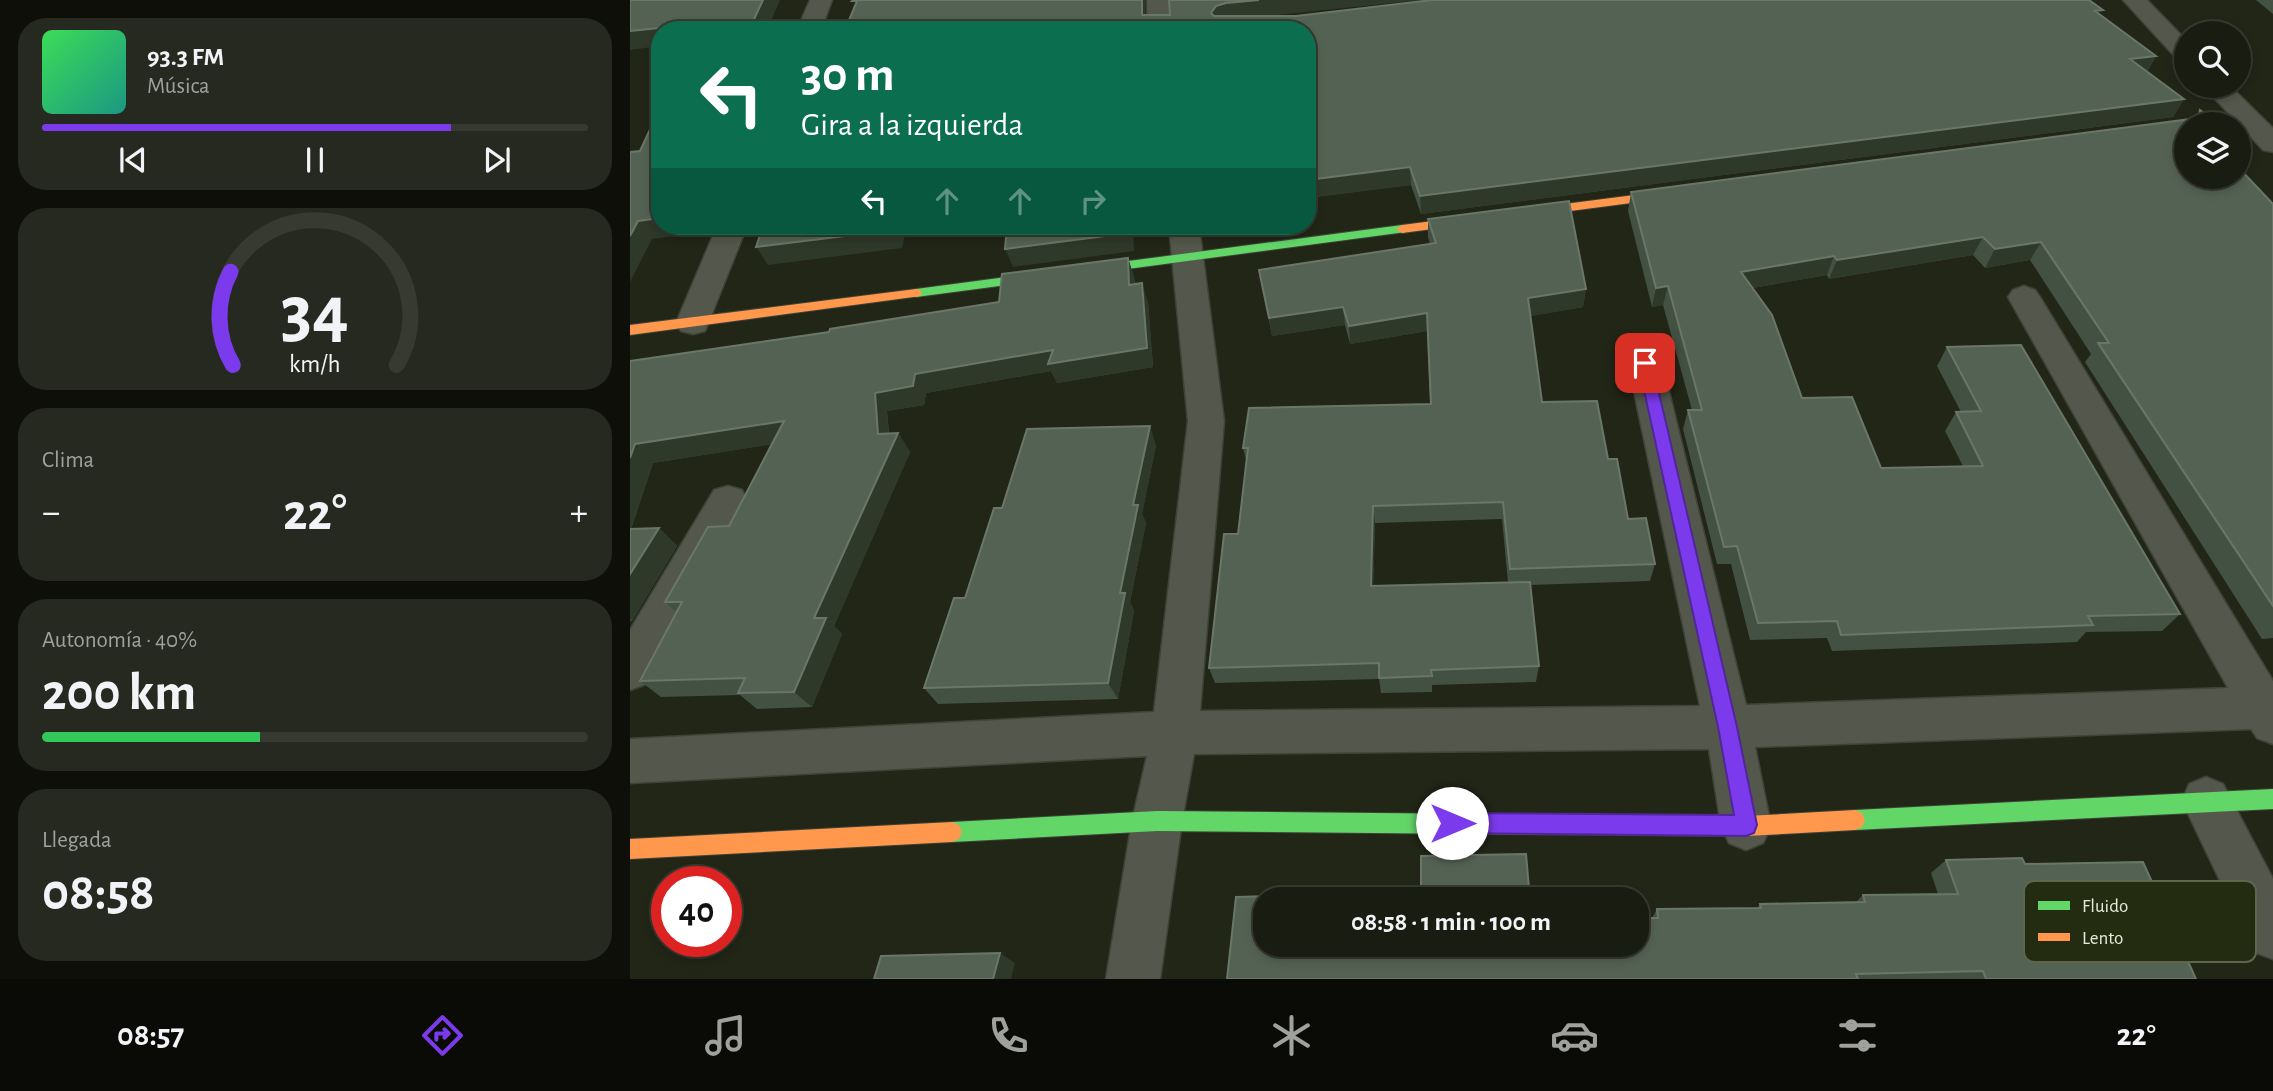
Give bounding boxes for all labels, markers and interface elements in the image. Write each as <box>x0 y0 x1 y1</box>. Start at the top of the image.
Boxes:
map controls <box>2174 21 2251 189</box>
button: search <box>2174 21 2251 98</box>
text: 93.3 FM <box>147 44 224 70</box>
icon: left <box>686 49 777 140</box>
text: 30 m <box>801 51 895 100</box>
text: Música <box>147 75 210 98</box>
text: Gira a la izquierda <box>801 109 1023 141</box>
button: layers <box>2174 112 2251 189</box>
icon: previous <box>114 141 152 179</box>
icon: pause <box>296 141 334 179</box>
icon: next <box>478 141 516 179</box>
icon: left <box>855 182 893 220</box>
icon: ahead <box>928 182 966 220</box>
icon: ahead <box>1001 182 1039 220</box>
icon: right <box>1074 182 1112 220</box>
text: 34 <box>281 278 349 351</box>
pin <box>1615 333 1675 393</box>
icon: arrive <box>1626 344 1664 382</box>
text: km/h <box>289 352 341 377</box>
text: Clima <box>42 449 94 472</box>
text: 22° <box>283 487 347 539</box>
text: − <box>42 494 60 532</box>
text: + <box>570 494 588 532</box>
text: Autonomía · 40% <box>42 629 197 652</box>
text: 200 km <box>42 667 196 719</box>
position arrow <box>1415 786 1489 860</box>
text: Llegada <box>42 829 112 852</box>
speed limit sign: 40 <box>651 866 742 957</box>
text: 08:58 <box>42 867 155 919</box>
legend <box>2024 881 2256 962</box>
text: Fluido <box>2082 897 2128 916</box>
text: 08:58 · 1 min · 100 m <box>1351 909 1551 935</box>
text: Lento <box>2082 929 2123 948</box>
icon: directions <box>418 1011 467 1060</box>
icon: music <box>701 1011 750 1060</box>
icon: phone <box>984 1011 1033 1060</box>
icon: climate <box>1267 1011 1316 1060</box>
icon: car <box>1550 1011 1599 1060</box>
icon: filters <box>1833 1011 1882 1060</box>
text: 08:57 <box>117 1019 184 1051</box>
text: 22° <box>2116 1019 2156 1051</box>

